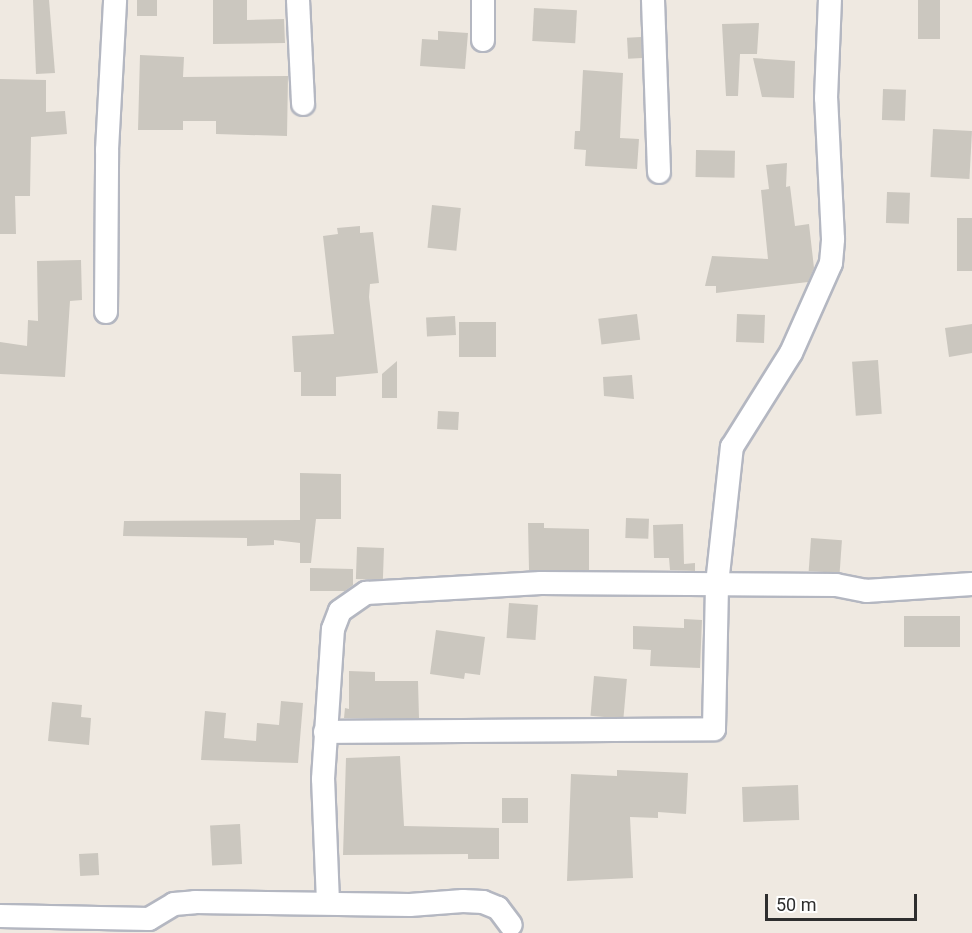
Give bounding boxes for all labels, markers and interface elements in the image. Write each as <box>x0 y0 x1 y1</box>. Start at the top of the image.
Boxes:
scale bar <box>768 882 920 920</box>
text: 50 m <box>776 894 816 915</box>

